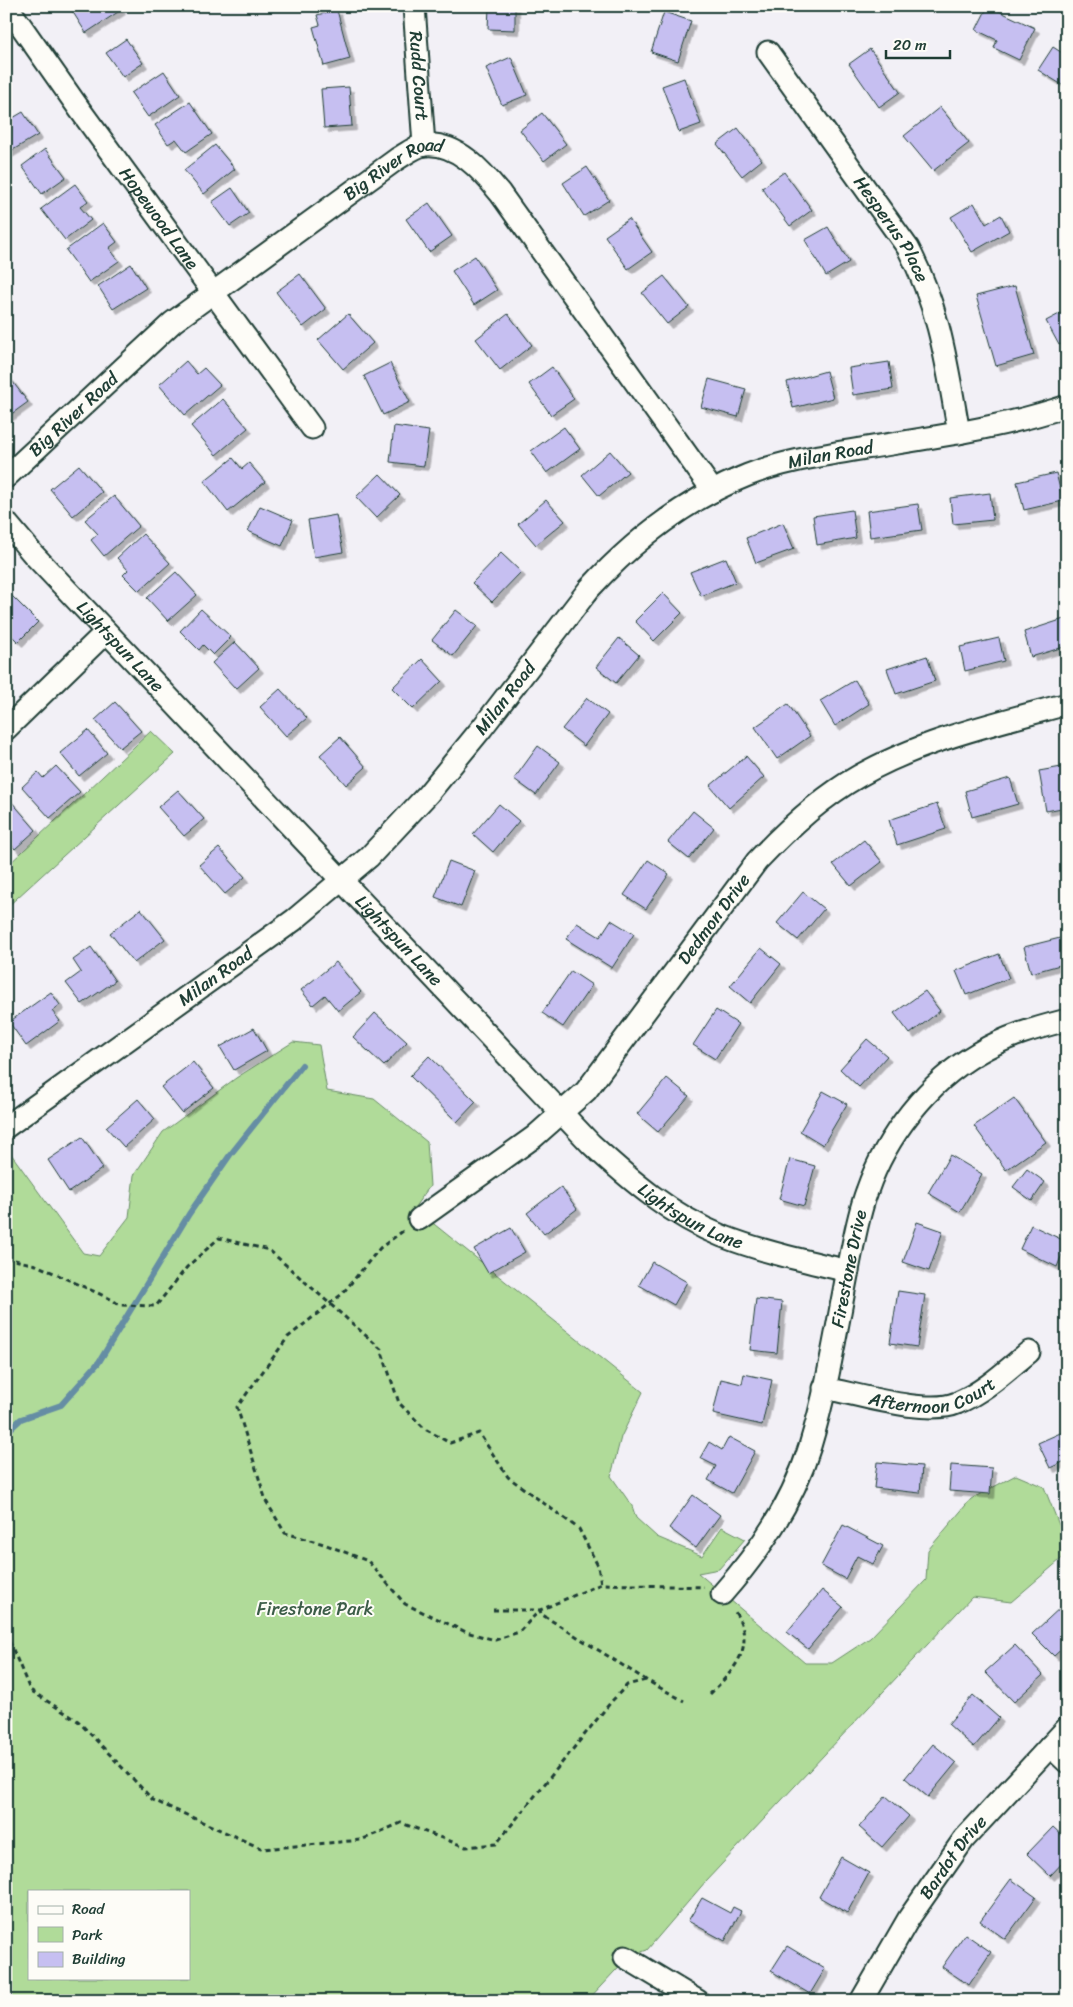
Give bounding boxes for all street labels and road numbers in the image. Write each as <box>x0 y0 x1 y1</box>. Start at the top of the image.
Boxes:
street label: Rudd Court <box>400 30 438 122</box>
street label: Big River Road <box>336 129 448 209</box>
street label: Hopewood Lane <box>110 160 208 277</box>
street label: Hesperus Place <box>845 169 938 287</box>
street label: Big River Road <box>21 363 127 465</box>
street label: Milan Road <box>784 431 877 478</box>
street label: Lightspun Lane <box>68 593 172 700</box>
street label: Milan Road <box>466 653 545 742</box>
street label: Dedmon Drive <box>669 866 759 972</box>
street label: Lightspun Lane <box>347 887 451 994</box>
street label: Milan Road <box>171 937 261 1015</box>
street label: Lightspun Lane <box>631 1174 748 1259</box>
street label: Firestone Drive <box>821 1206 876 1330</box>
street label: Afternoon Court <box>865 1368 1003 1423</box>
street label: Bardot Drive <box>910 1807 995 1906</box>

